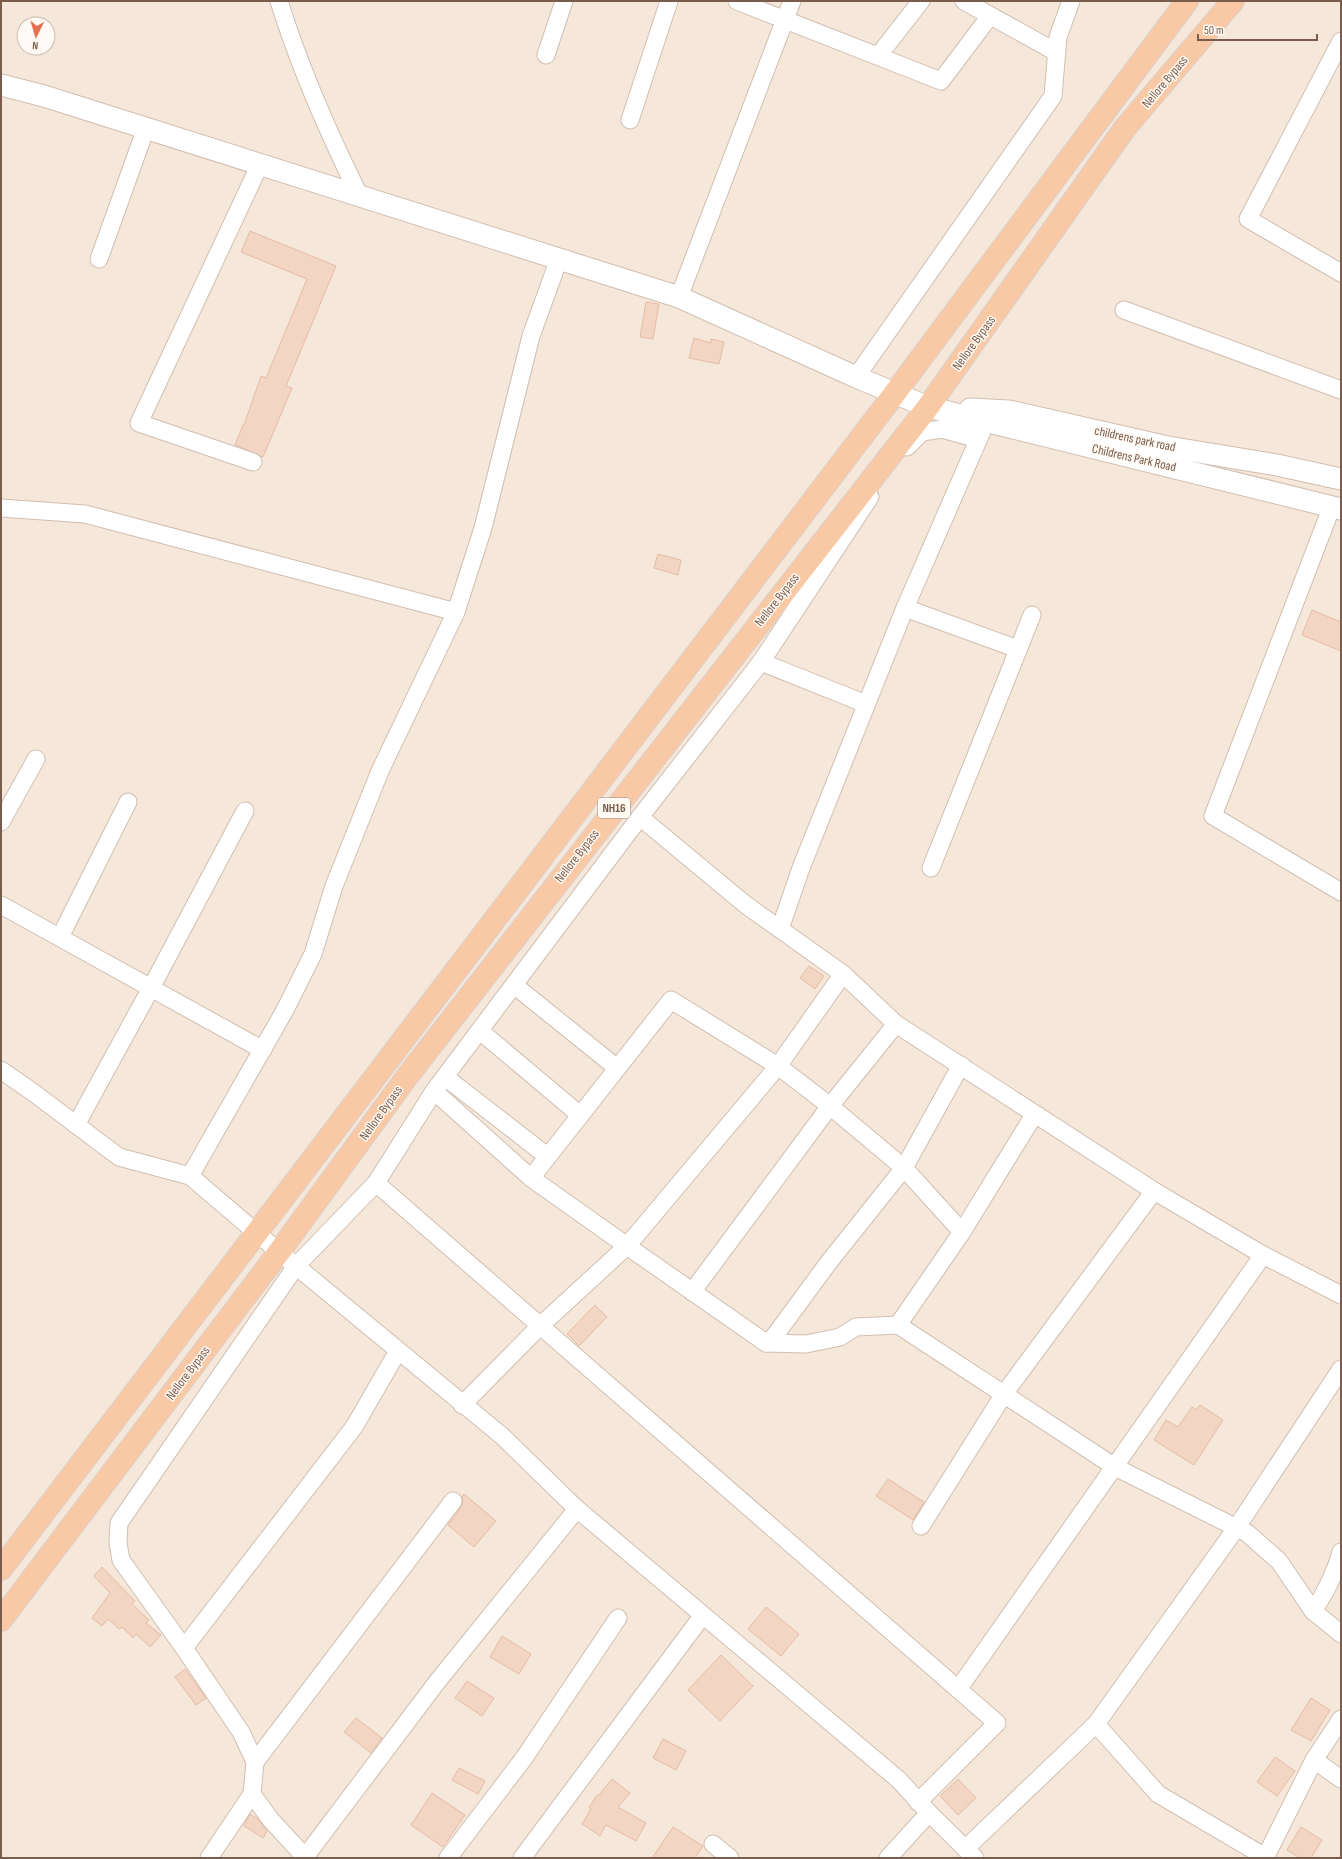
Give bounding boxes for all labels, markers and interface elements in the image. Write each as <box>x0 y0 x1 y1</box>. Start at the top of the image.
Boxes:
north arrow <box>16 16 56 56</box>
scale bar <box>1198 16 1317 42</box>
text: 50 m <box>1204 23 1224 38</box>
text: N <box>32 39 39 52</box>
street label: Nellore Bypass <box>1139 52 1192 111</box>
street label: Nellore Bypass <box>949 312 999 373</box>
street label: childrens park road <box>1093 423 1177 455</box>
street label: Childrens Park Road <box>1090 441 1178 475</box>
street label: Nellore Bypass <box>751 570 803 630</box>
road number: NH16 <box>598 798 630 818</box>
street label: Nellore Bypass <box>551 826 603 886</box>
street label: Nellore Bypass <box>356 1082 406 1143</box>
street label: Nellore Bypass <box>163 1343 214 1403</box>

